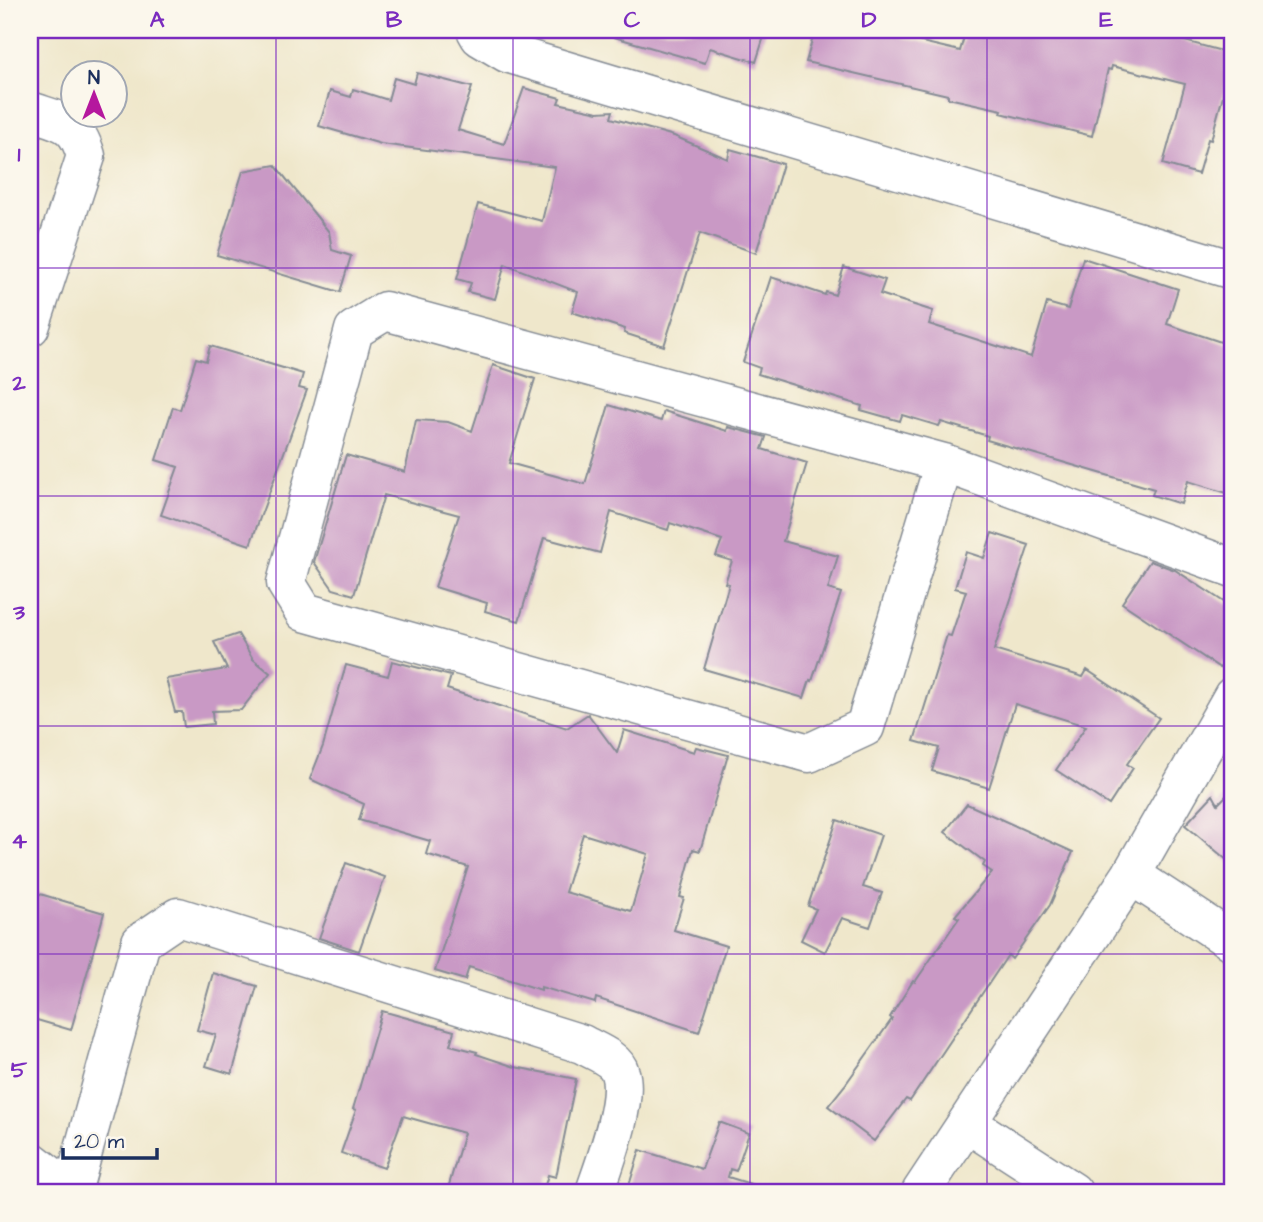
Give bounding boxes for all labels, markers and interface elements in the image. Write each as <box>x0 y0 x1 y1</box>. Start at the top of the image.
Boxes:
text: A <box>150 4 165 36</box>
text: B <box>386 4 403 36</box>
text: C <box>624 4 641 36</box>
text: D <box>862 4 877 36</box>
text: E <box>1099 4 1113 36</box>
north arrow <box>60 60 130 130</box>
text: N <box>88 65 100 92</box>
text: 1 <box>18 138 21 170</box>
text: 2 <box>11 367 26 399</box>
text: 3 <box>12 596 25 628</box>
text: 4 <box>11 825 27 857</box>
text: 5 <box>11 1054 28 1086</box>
scale bar <box>63 1117 158 1161</box>
text: 20 m <box>74 1127 125 1156</box>

